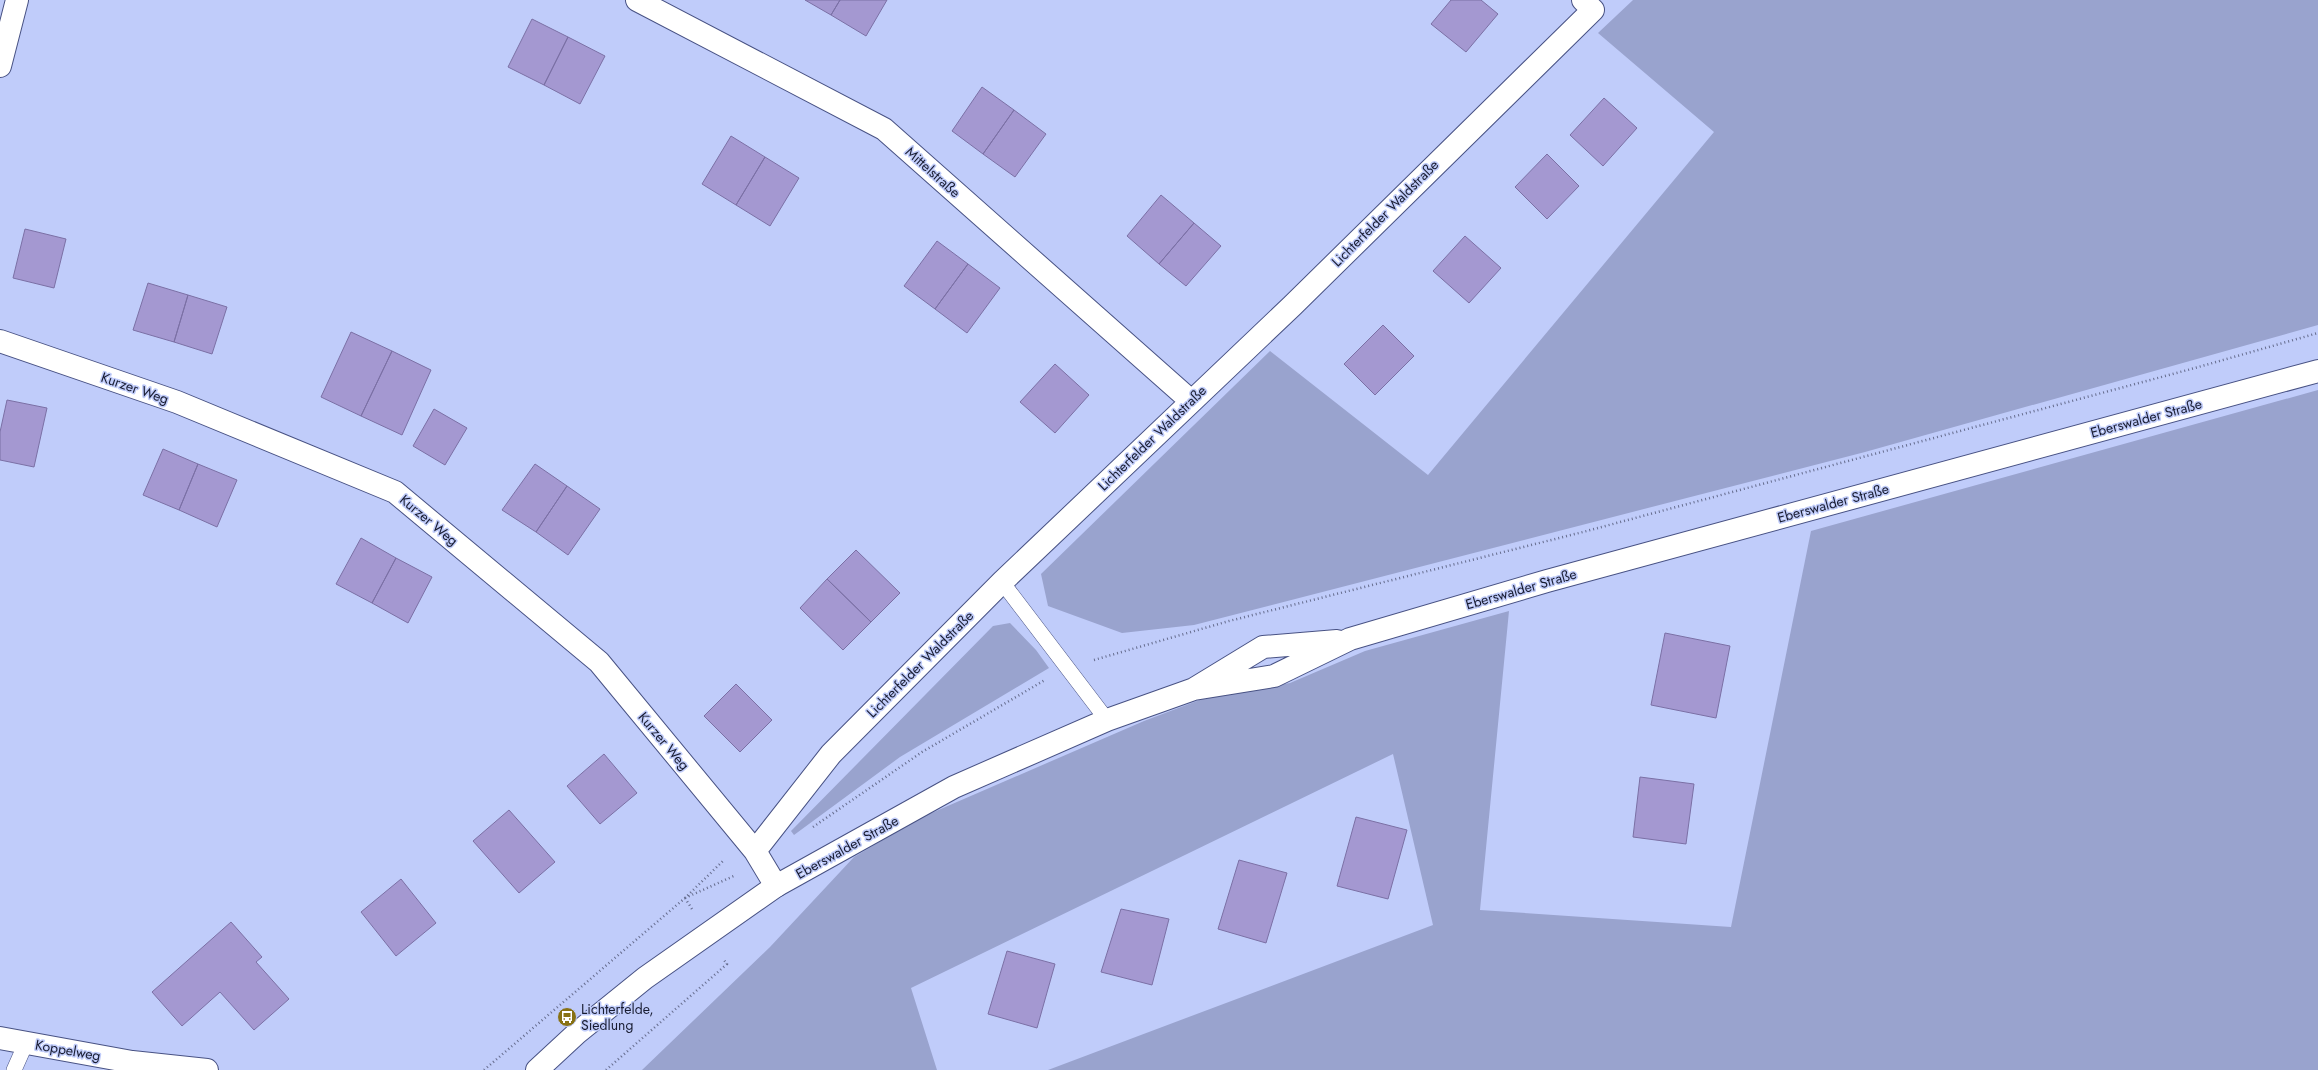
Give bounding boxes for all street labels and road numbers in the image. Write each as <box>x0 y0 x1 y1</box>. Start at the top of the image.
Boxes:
street label: Mittelstraße <box>901 142 965 202</box>
street label: Lichterfelder Waldstraße <box>1327 155 1443 271</box>
street label: Kurzer Weg <box>98 367 172 409</box>
street label: Lichterfelder Waldstraße <box>1093 381 1211 495</box>
street label: Eberswalder Straße <box>2088 394 2204 442</box>
street label: Eberswalder Straße <box>1775 479 1891 527</box>
street label: Kurzer Weg <box>396 490 462 550</box>
street label: Eberswalder Straße <box>1463 564 1579 614</box>
street label: Lichterfelder Waldstraße <box>862 606 978 722</box>
street label: Kurzer Weg <box>634 708 694 774</box>
street label: Eberswalder Straße <box>792 810 902 884</box>
street label: Koppelweg <box>34 1034 102 1066</box>

